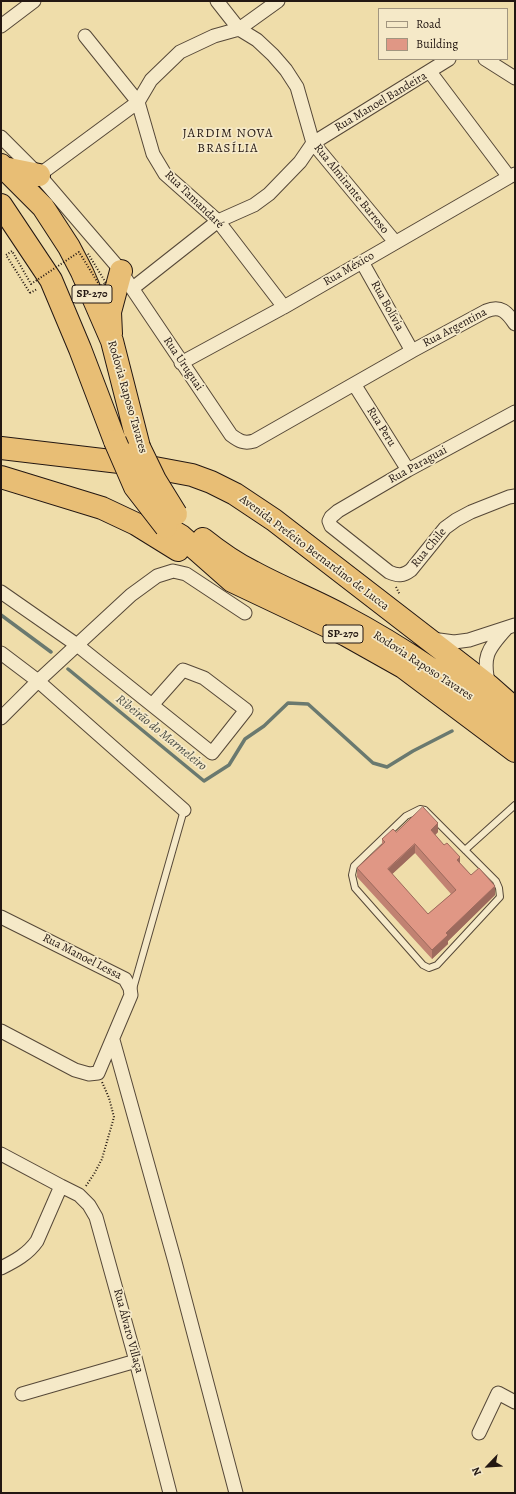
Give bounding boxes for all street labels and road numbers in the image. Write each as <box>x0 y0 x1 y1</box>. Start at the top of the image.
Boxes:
street label: Rua Manoel Bandeira <box>332 69 430 135</box>
street label: Rua Almirante Barroso <box>310 141 392 237</box>
street label: Rua Tamandaré <box>161 168 227 232</box>
street label: Rua México <box>321 249 377 289</box>
street label: Rua Bolívia <box>367 278 407 334</box>
road number: SP-270 <box>72 285 112 303</box>
street label: Rua Argentina <box>421 305 489 351</box>
street label: Rua Uruguai <box>160 334 206 394</box>
street label: Rodovia Raposo Tavares <box>104 339 150 455</box>
street label: Rua Peru <box>363 405 399 449</box>
street label: Rua Paraguai <box>386 443 450 487</box>
street label: Avenida Prefeito Bernardino de Lucca <box>236 492 392 614</box>
street label: Rua Chile <box>408 525 450 571</box>
road number: SP-270 <box>323 625 363 643</box>
street label: Rodovia Raposo Tavares <box>370 628 476 704</box>
street label: Rua Manoel Lessa <box>40 931 124 983</box>
street label: Rua Álvaro Villaça <box>110 1287 146 1375</box>

